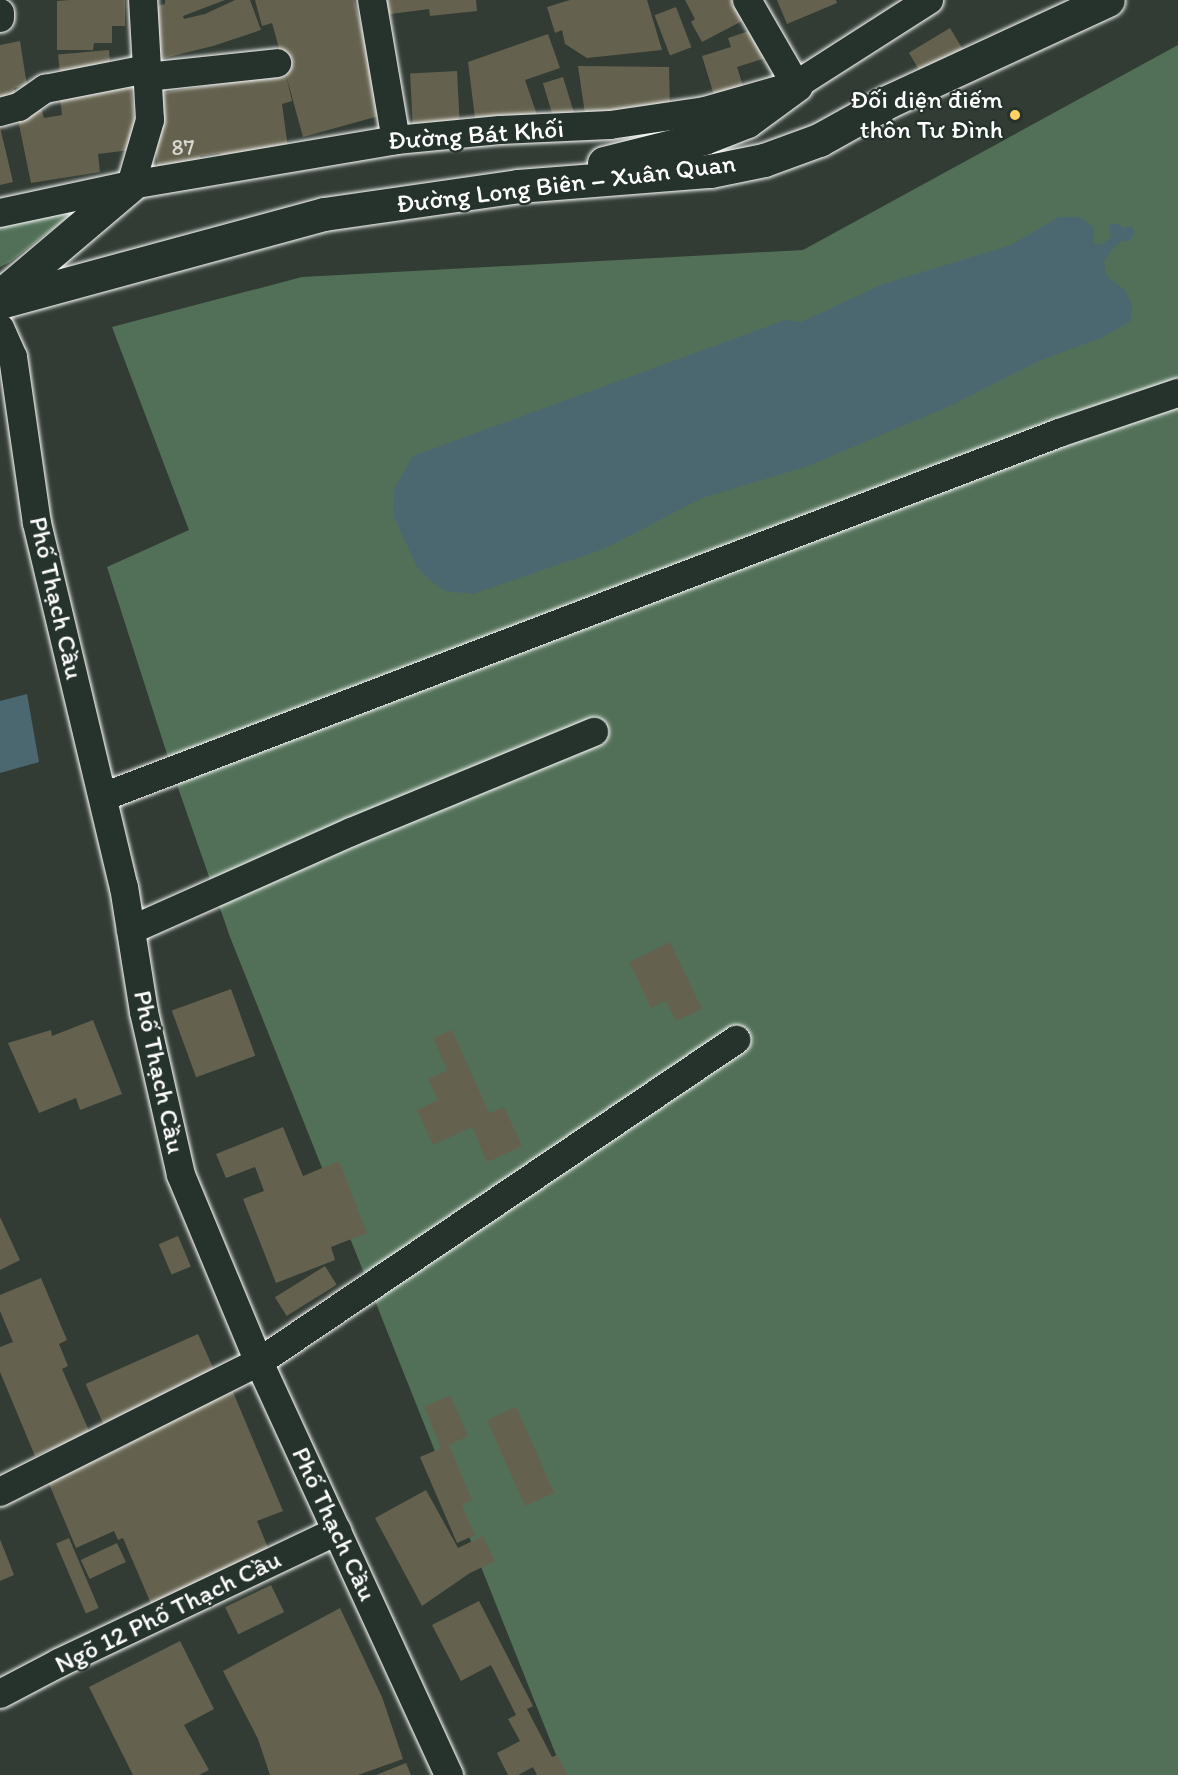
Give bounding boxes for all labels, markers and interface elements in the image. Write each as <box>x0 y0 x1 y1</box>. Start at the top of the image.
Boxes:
place label: Đối diện điếm thôn Tư Đình <box>850 84 1003 146</box>
marker: Đối diện điếm thôn Tư Đình <box>1008 108 1022 122</box>
street label: Đường Bát Khối <box>387 113 565 157</box>
house number: 87 <box>172 135 194 161</box>
street label: Đường Long Biên – Xuân Quan <box>394 148 738 220</box>
street label: Phố Thạch Cầu <box>22 514 90 682</box>
street label: Phố Thạch Cầu <box>126 988 192 1156</box>
street label: Phố Thạch Cầu <box>285 1442 383 1606</box>
street label: Ngõ 12 Phố Thạch Cầu <box>50 1544 286 1680</box>

